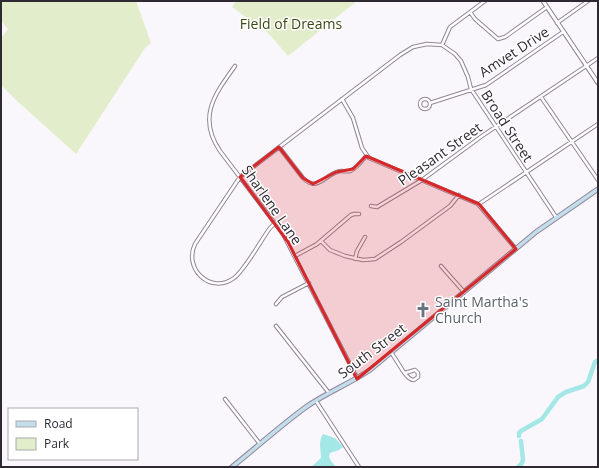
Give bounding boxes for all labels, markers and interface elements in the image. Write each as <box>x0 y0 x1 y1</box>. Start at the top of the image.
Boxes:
park label: Field of Dreams <box>240 14 342 33</box>
street label: Amvet Drive <box>475 22 552 81</box>
street label: Broad Street <box>477 86 538 165</box>
street label: Pleasant Street <box>394 118 485 190</box>
street label: Sharlene Lane <box>238 161 307 248</box>
place label: Saint Martha's Church <box>435 292 529 327</box>
church icon: Saint Martha's Church <box>414 301 432 319</box>
street label: South Street <box>334 319 410 383</box>
legend <box>8 408 138 460</box>
text: Road <box>44 415 73 432</box>
text: Park <box>44 435 70 452</box>

